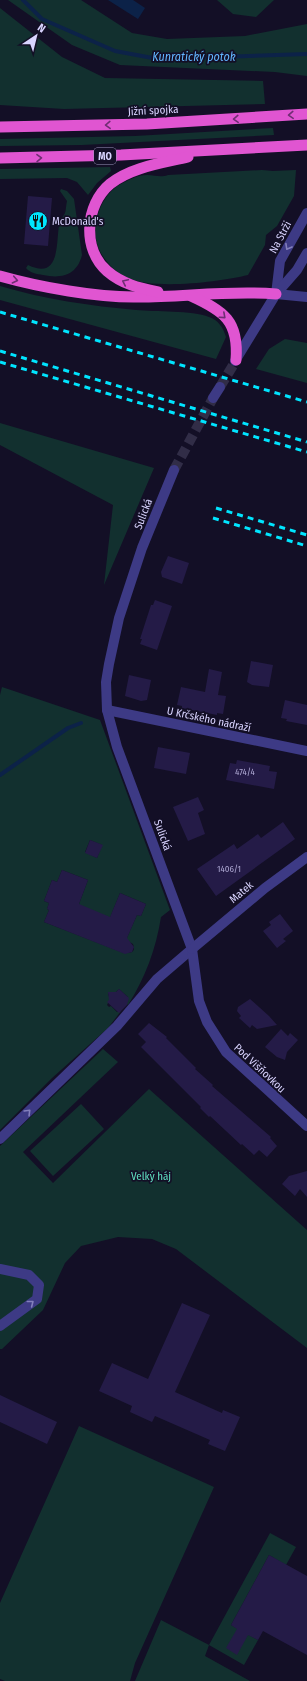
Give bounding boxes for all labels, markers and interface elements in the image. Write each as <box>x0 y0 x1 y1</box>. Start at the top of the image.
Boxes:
north arrow <box>16 16 56 56</box>
text: N <box>35 21 48 35</box>
water label: Kunratický potok <box>152 50 236 64</box>
street label: Jižní spojka <box>127 103 179 118</box>
one-way arrow <box>288 111 294 120</box>
one-way arrow <box>233 114 239 123</box>
one-way arrow <box>105 121 111 129</box>
road number: MO <box>94 148 116 164</box>
one-way arrow <box>36 154 42 162</box>
restaurant icon: McDonald's <box>27 210 49 232</box>
place label: McDonald's <box>52 215 104 228</box>
street label: Na Strži <box>267 219 294 256</box>
one-way arrow <box>285 243 293 250</box>
one-way arrow <box>12 275 18 283</box>
one-way arrow <box>121 279 128 287</box>
one-way arrow <box>219 311 226 318</box>
street label: Sulická <box>132 497 155 531</box>
street label: U Krčského nádraží <box>166 704 252 735</box>
house number: 474/4 <box>235 767 256 777</box>
street label: Sulická <box>151 818 174 852</box>
house number: 1406/1 <box>217 864 241 874</box>
street label: Matek <box>227 878 257 906</box>
street label: Pod Višňovkou <box>231 1041 288 1096</box>
one-way arrow <box>23 1109 31 1117</box>
park label: Velký háj <box>131 1170 171 1183</box>
one-way arrow <box>27 1300 34 1307</box>

